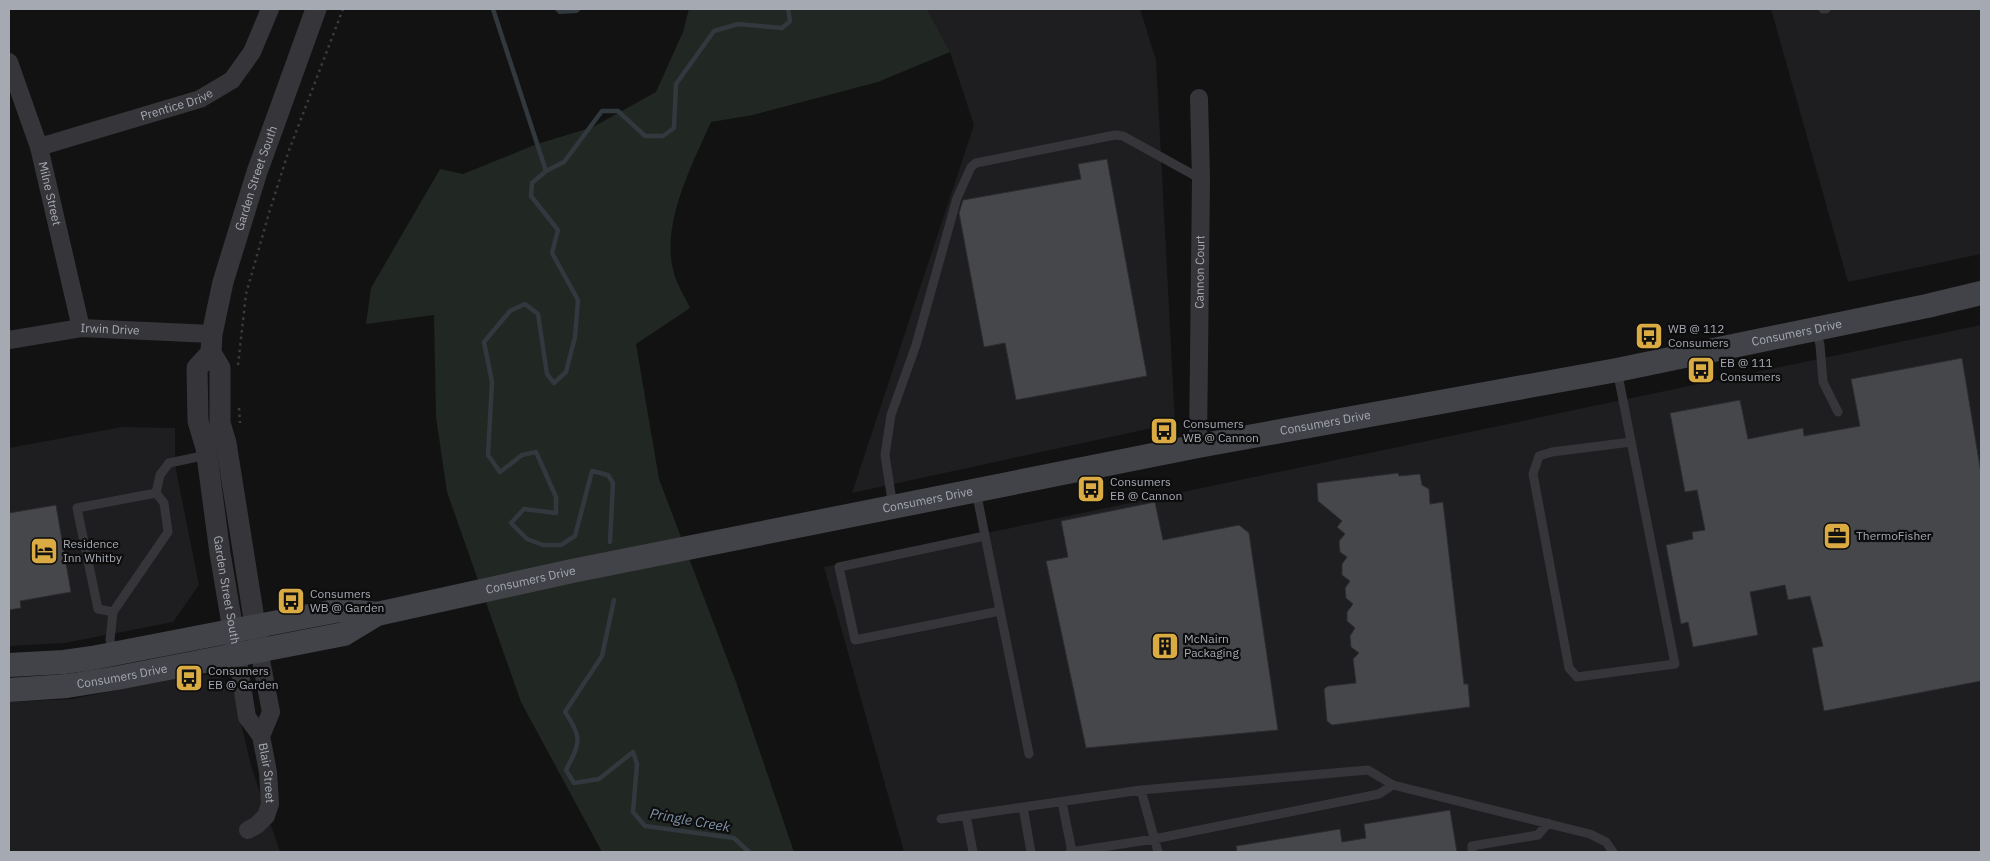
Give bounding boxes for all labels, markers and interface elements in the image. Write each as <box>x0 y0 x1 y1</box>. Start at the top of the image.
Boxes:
street label: Prentice Drive <box>139 85 216 123</box>
street label: Garden Street South <box>231 124 280 232</box>
street label: Milne Street <box>36 160 65 227</box>
street label: Cannon Court <box>1192 235 1207 309</box>
street label: Consumers Drive <box>1750 316 1843 349</box>
street label: Irwin Drive <box>80 320 140 338</box>
bus stop icon: WB @ 112 Consumers <box>1634 321 1664 351</box>
place label: WB @ 112 Consumers <box>1668 321 1729 350</box>
bus stop icon: EB @ 111 Consumers <box>1686 355 1716 385</box>
place label: EB @ 111 Consumers <box>1720 355 1781 384</box>
street label: Consumers Drive <box>1279 407 1372 438</box>
bus stop icon: Consumers WB @ Cannon <box>1149 416 1179 446</box>
place label: Consumers WB @ Cannon <box>1183 416 1259 445</box>
bus stop icon: Consumers EB @ Cannon <box>1076 474 1106 504</box>
place label: Consumers EB @ Cannon <box>1110 474 1182 503</box>
street label: Consumers Drive <box>881 483 974 516</box>
office icon: ThermoFisher <box>1822 521 1852 551</box>
place label: ThermoFisher <box>1856 528 1932 543</box>
street label: Garden Street South <box>211 535 243 645</box>
hotel icon: Residence Inn Whitby <box>29 536 59 566</box>
place label: Residence Inn Whitby <box>63 536 122 565</box>
street label: Consumers Drive <box>484 562 577 597</box>
bus stop icon: Consumers WB @ Garden <box>276 586 306 616</box>
place label: Consumers WB @ Garden <box>310 586 384 615</box>
building icon: McNairn Packaging <box>1150 631 1180 661</box>
place label: McNairn Packaging <box>1184 631 1239 660</box>
street label: Consumers Drive <box>76 660 169 691</box>
bus stop icon: Consumers EB @ Garden <box>174 663 204 693</box>
place label: Consumers EB @ Garden <box>208 663 279 692</box>
street label: Blair Street <box>256 742 278 804</box>
water label: Pringle Creek <box>649 804 732 836</box>

